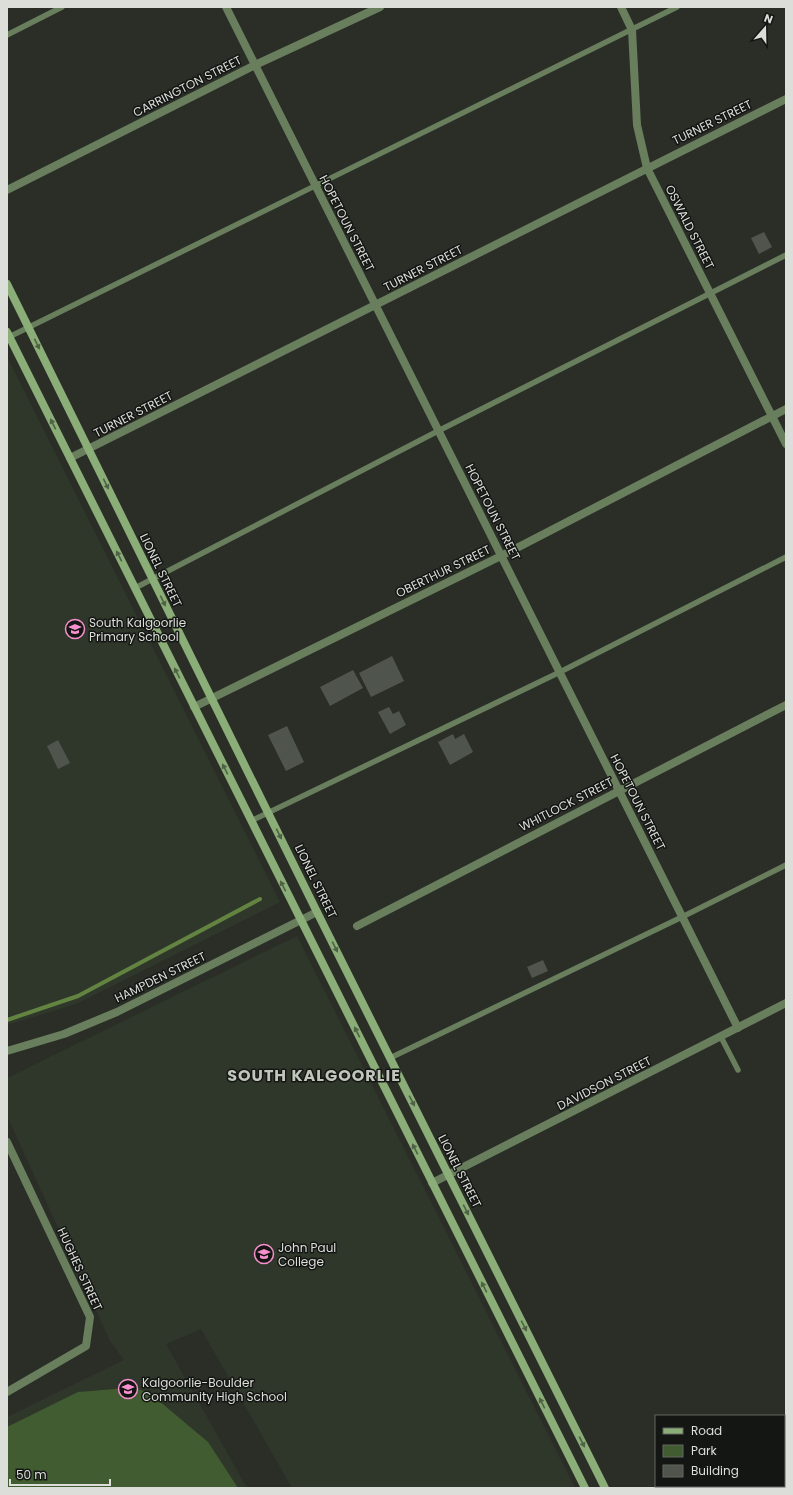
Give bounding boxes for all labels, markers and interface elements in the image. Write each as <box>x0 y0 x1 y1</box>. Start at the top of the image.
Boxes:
north arrow <box>745 8 785 48</box>
text: N <box>762 10 775 28</box>
street label: CARRINGTON STREET <box>130 51 245 121</box>
street label: TURNER STREET <box>669 95 755 149</box>
street label: HOPETOUN STREET <box>315 172 379 275</box>
street label: OSWALD STREET <box>661 182 719 273</box>
street label: TURNER STREET <box>381 241 466 295</box>
one-way arrow <box>34 339 40 350</box>
street label: TURNER STREET <box>91 387 176 441</box>
one-way arrow <box>49 418 56 429</box>
street label: HOPETOUN STREET <box>461 461 525 564</box>
one-way arrow <box>103 479 109 490</box>
street label: LIONEL STREET <box>136 530 186 610</box>
street label: OBERTHUR STREET <box>393 541 494 601</box>
one-way arrow <box>116 551 122 562</box>
one-way arrow <box>160 595 166 607</box>
place label: South Kalgoorlie Primary School <box>89 614 186 645</box>
school or university icon: South Kalgoorlie Primary School <box>64 618 86 640</box>
one-way arrow <box>174 667 180 678</box>
street label: HOPETOUN STREET <box>606 751 670 854</box>
one-way arrow <box>222 764 229 775</box>
street label: WHITLOCK STREET <box>516 773 616 835</box>
one-way arrow <box>276 829 282 840</box>
street label: LIONEL STREET <box>291 841 341 921</box>
one-way arrow <box>280 880 287 891</box>
one-way arrow <box>332 941 338 952</box>
street label: HAMPDEN STREET <box>112 947 209 1006</box>
one-way arrow <box>354 1026 360 1038</box>
street label: DAVIDSON STREET <box>554 1052 655 1114</box>
district label: SOUTH KALGOORLIE <box>227 1064 401 1087</box>
one-way arrow <box>409 1095 415 1106</box>
street label: LIONEL STREET <box>434 1131 486 1211</box>
one-way arrow <box>412 1143 418 1154</box>
one-way arrow <box>463 1204 469 1216</box>
street label: HUGHES STREET <box>53 1225 107 1314</box>
place label: John Paul College <box>278 1239 336 1270</box>
school or university icon: John Paul College <box>253 1243 275 1265</box>
one-way arrow <box>481 1281 487 1292</box>
one-way arrow <box>521 1320 527 1332</box>
place label: Kalgoorlie-Boulder Community High School <box>142 1374 287 1405</box>
school or university icon: Kalgoorlie-Boulder Community High School <box>117 1378 139 1400</box>
one-way arrow <box>539 1397 545 1409</box>
legend <box>655 1415 785 1487</box>
text: Road <box>691 1422 722 1439</box>
one-way arrow <box>579 1437 586 1448</box>
text: Park <box>691 1442 718 1459</box>
scale bar <box>10 1461 110 1487</box>
text: Building <box>691 1462 739 1479</box>
text: 50 m <box>16 1466 47 1483</box>

